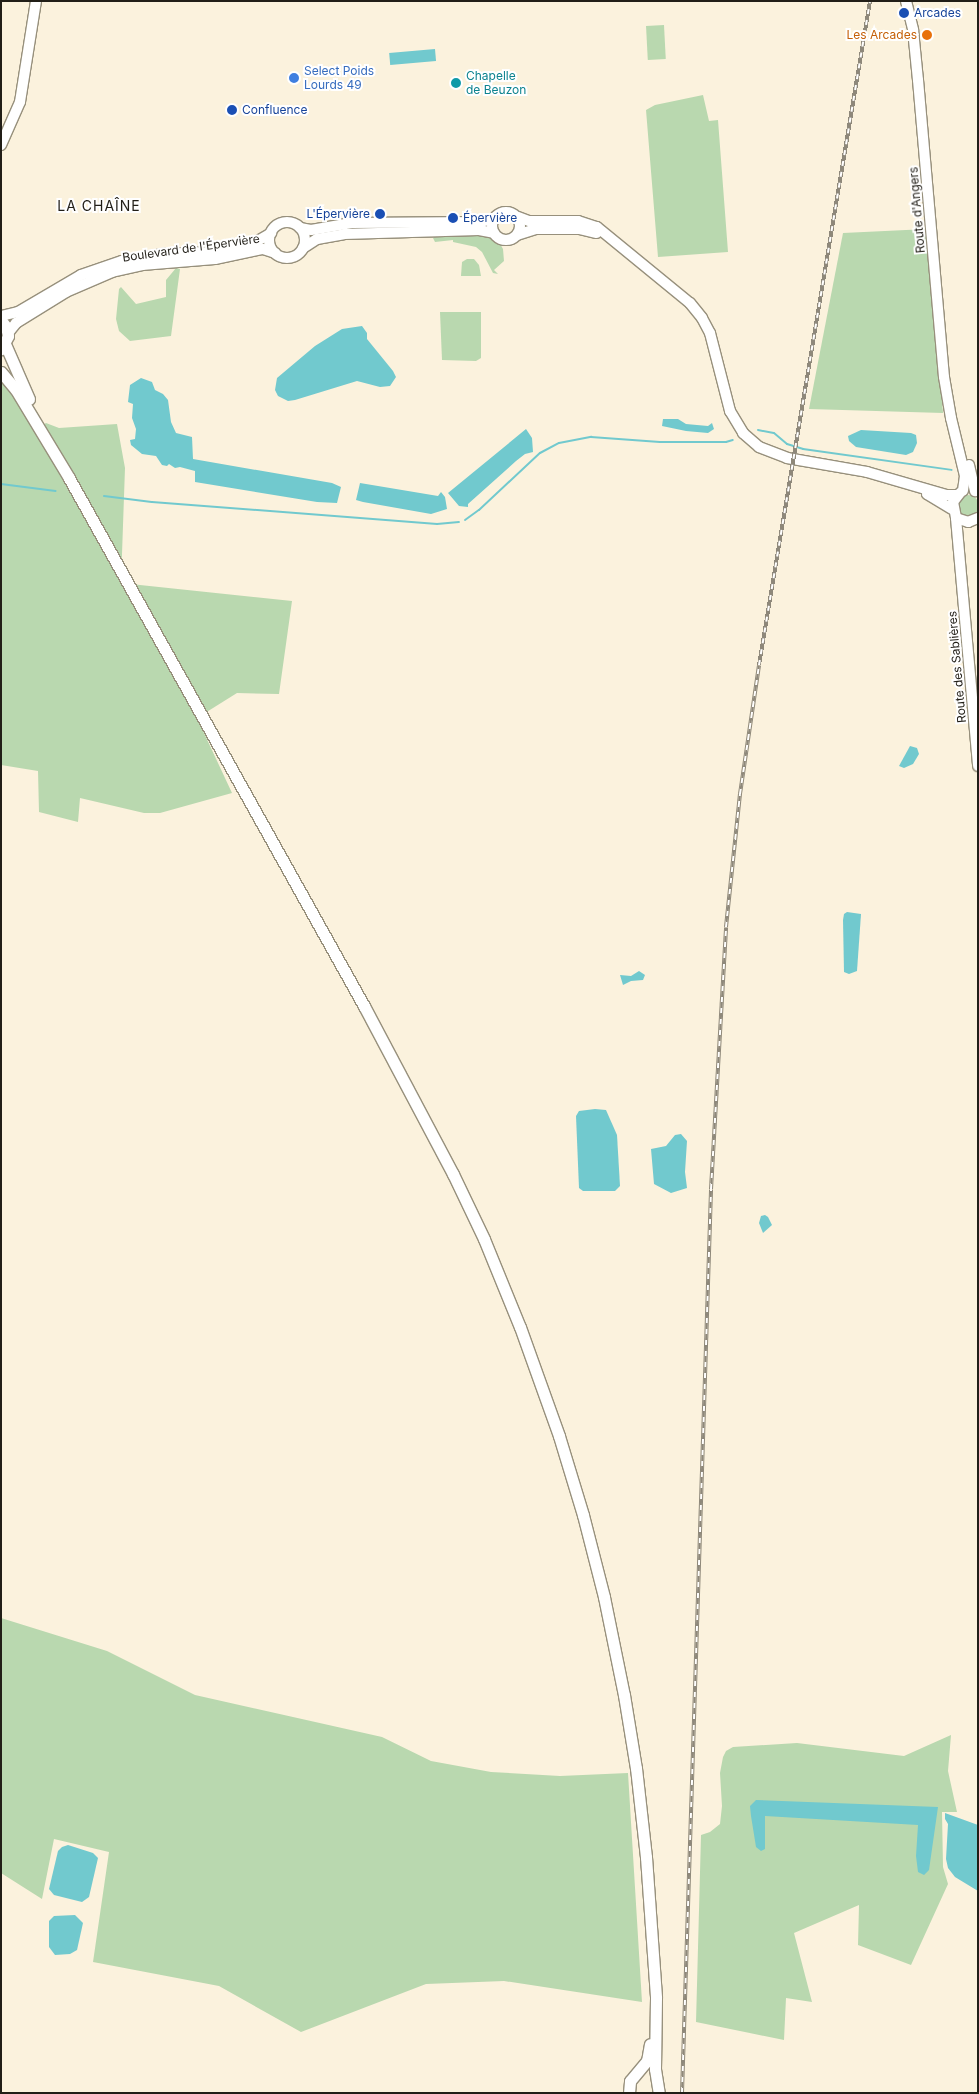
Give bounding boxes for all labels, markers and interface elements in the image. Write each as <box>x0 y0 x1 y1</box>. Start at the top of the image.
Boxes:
place label: Arcades <box>914 6 961 20</box>
marker: Arcades <box>898 7 910 19</box>
place label: Les Arcades <box>847 28 917 42</box>
marker: Les Arcades <box>921 29 933 41</box>
place label: Select Poids Lourds 49 <box>304 64 374 92</box>
place label: Chapelle de Beuzon <box>466 69 526 97</box>
marker: Select Poids Lourds 49 <box>288 72 300 84</box>
marker: Chapelle de Beuzon <box>450 77 462 89</box>
place label: Confluence <box>242 103 307 117</box>
marker: Confluence <box>226 104 238 116</box>
street label: Route d'Angers <box>906 166 928 254</box>
district label: LA CHAÎNE <box>56 198 142 214</box>
place label: L'Épervière <box>306 207 370 221</box>
marker: L'Épervière <box>374 208 386 220</box>
place label: Épervière <box>463 211 517 225</box>
marker: Épervière <box>447 212 459 224</box>
street label: Boulevard de l'Épervière <box>121 231 261 265</box>
street label: Route des Sablières <box>945 610 969 724</box>

